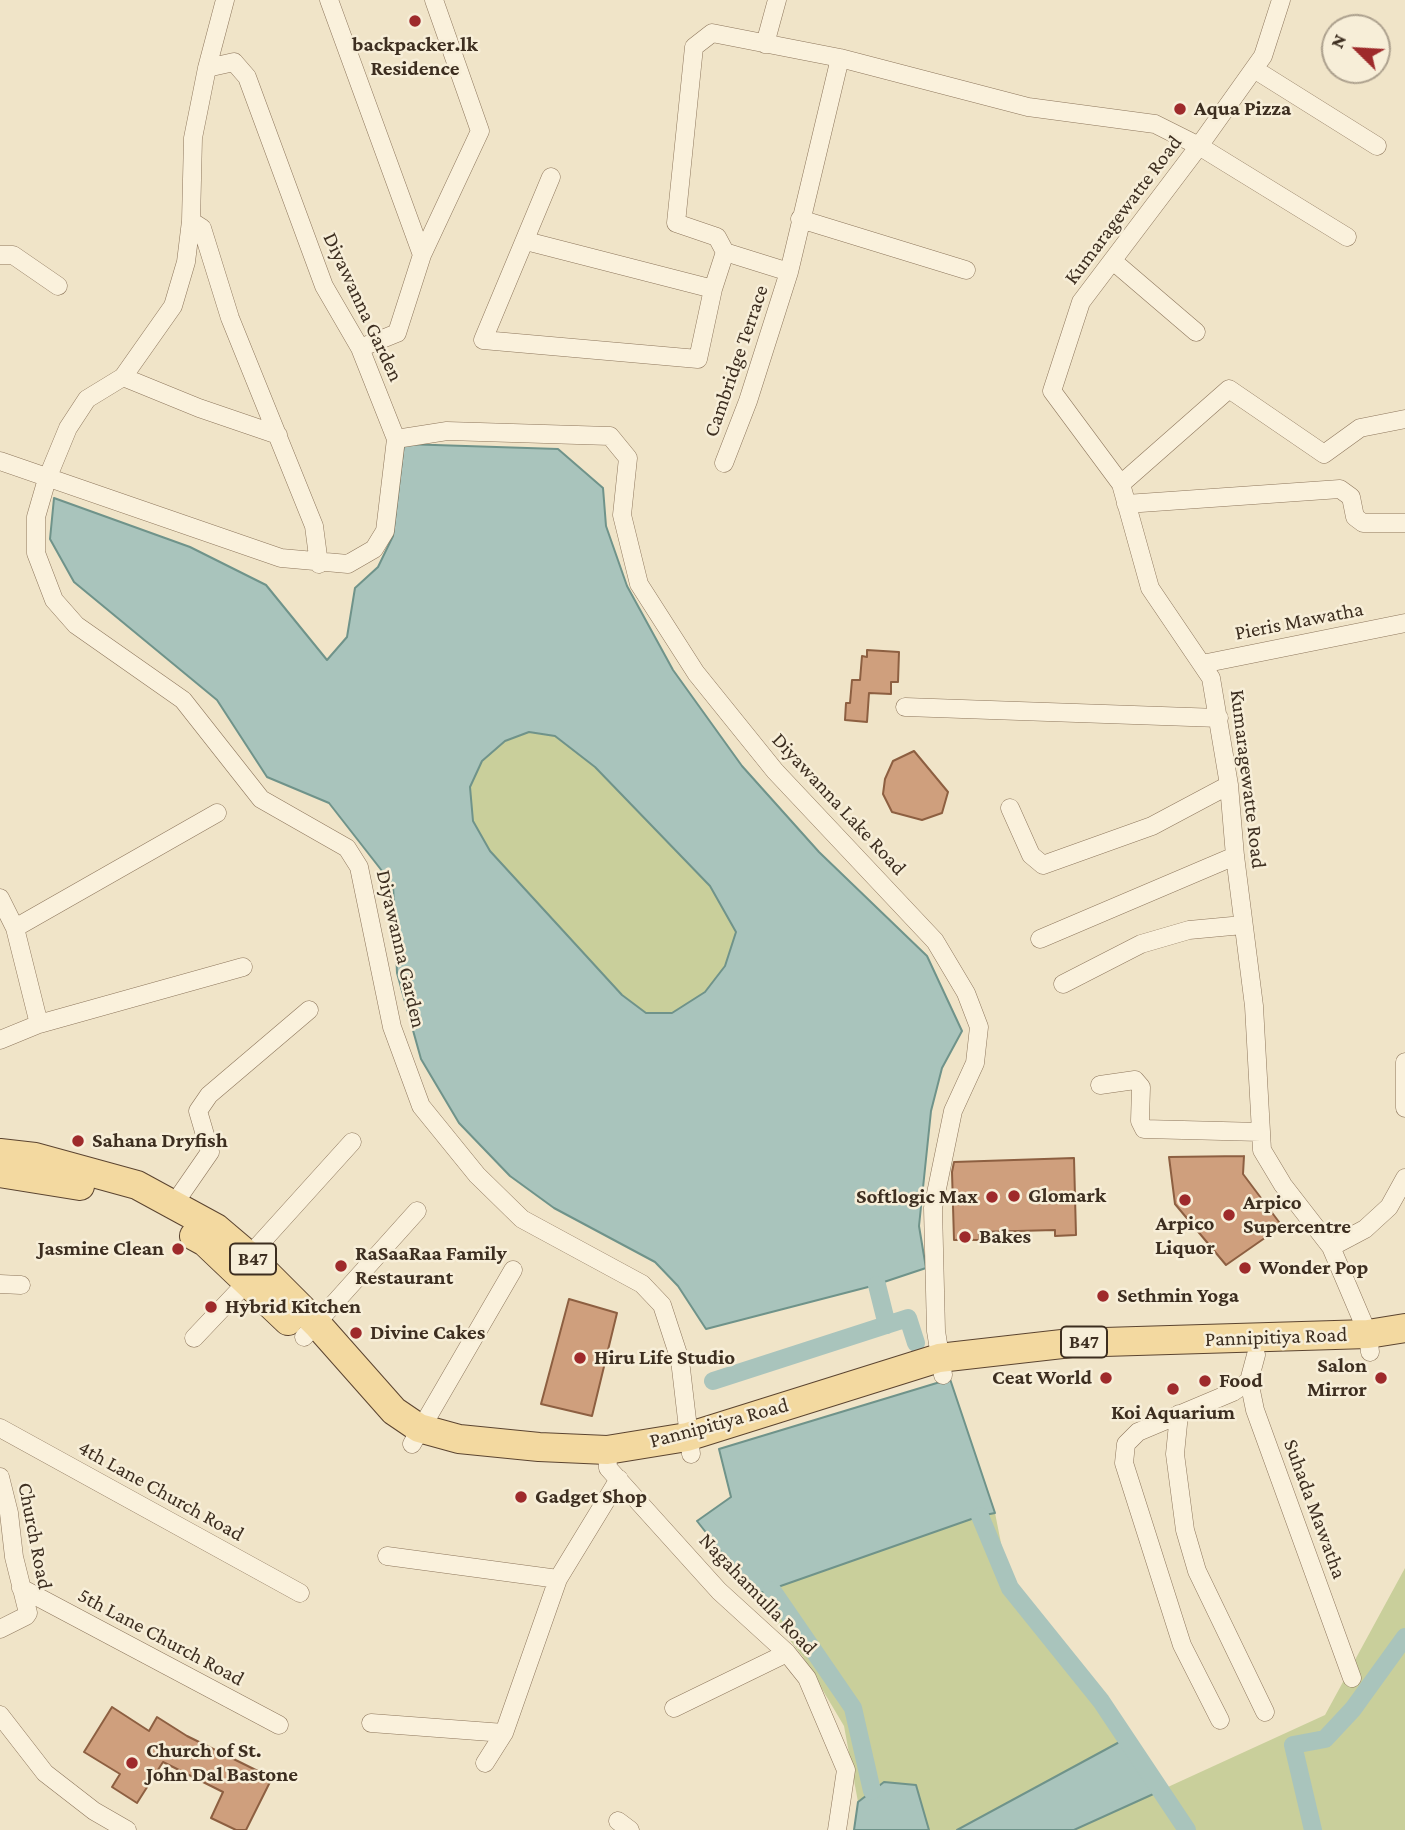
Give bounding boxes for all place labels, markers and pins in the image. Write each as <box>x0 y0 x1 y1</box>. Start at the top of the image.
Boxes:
marker: backpacker.lk Residence <box>407 13 423 29</box>
place label: backpacker.lk Residence <box>352 32 478 82</box>
place label: Aqua Pizza <box>1194 96 1291 122</box>
marker: Aqua Pizza <box>1172 101 1188 117</box>
place label: Sahana Dryfish <box>92 1128 228 1154</box>
marker: Sahana Dryfish <box>70 1133 86 1149</box>
place label: Glomark <box>1028 1183 1106 1209</box>
place label: Softlogic Max <box>856 1184 978 1210</box>
marker: Glomark <box>1006 1188 1022 1204</box>
marker: Softlogic Max <box>984 1189 1000 1205</box>
place label: Arpico Supercentre <box>1243 1190 1351 1240</box>
marker: Arpico Liquor <box>1177 1192 1193 1208</box>
marker: Arpico Supercentre <box>1221 1207 1237 1223</box>
place label: Arpico Liquor <box>1155 1211 1215 1261</box>
place label: Bakes <box>979 1224 1031 1250</box>
marker: Bakes <box>957 1229 973 1245</box>
place label: Jasmine Clean <box>38 1236 164 1262</box>
marker: Jasmine Clean <box>170 1241 186 1257</box>
place label: RaSaaRaa Family Restaurant <box>355 1241 507 1291</box>
place label: Wonder Pop <box>1259 1255 1368 1281</box>
marker: RaSaaRaa Family Restaurant <box>333 1258 349 1274</box>
marker: Wonder Pop <box>1237 1260 1253 1276</box>
place label: Sethmin Yoga <box>1117 1283 1239 1309</box>
marker: Sethmin Yoga <box>1095 1288 1111 1304</box>
place label: Hybrid Kitchen <box>225 1294 361 1320</box>
marker: Hybrid Kitchen <box>203 1299 219 1315</box>
place label: Divine Cakes <box>370 1320 485 1346</box>
marker: Divine Cakes <box>348 1325 364 1341</box>
place label: Hiru Life Studio <box>594 1345 735 1371</box>
marker: Hiru Life Studio <box>572 1350 588 1366</box>
place label: Salon Mirror <box>1307 1353 1367 1403</box>
place label: Ceat World <box>992 1365 1092 1391</box>
place label: Food <box>1219 1368 1263 1394</box>
marker: Ceat World <box>1098 1370 1114 1386</box>
marker: Salon Mirror <box>1373 1370 1389 1386</box>
marker: Food <box>1197 1373 1213 1389</box>
marker: Koi Aquarium <box>1165 1381 1181 1397</box>
place label: Koi Aquarium <box>1111 1400 1235 1426</box>
place label: Gadget Shop <box>535 1484 647 1510</box>
marker: Gadget Shop <box>513 1489 529 1505</box>
place label: Church of St. John Dal Bastone <box>146 1738 298 1788</box>
marker: Church of St. John Dal Bastone <box>124 1755 140 1771</box>

